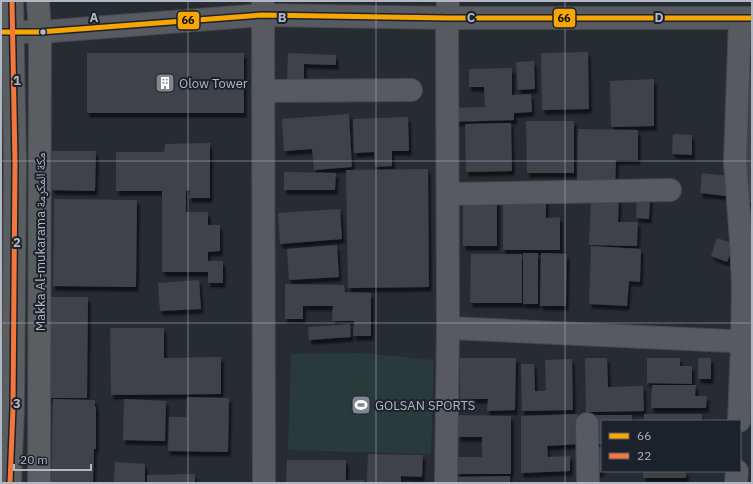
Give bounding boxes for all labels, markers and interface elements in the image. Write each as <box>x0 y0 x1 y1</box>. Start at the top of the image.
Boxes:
line badge: 66 <box>553 8 576 28</box>
text: A <box>90 9 99 26</box>
text: B <box>278 9 287 26</box>
text: C <box>467 9 476 26</box>
text: D <box>654 9 664 26</box>
line badge: 66 <box>177 11 200 30</box>
text: 66 <box>557 11 571 25</box>
text: 66 <box>181 13 195 27</box>
unlabelled marker <box>38 27 48 37</box>
text: 1 <box>13 72 21 89</box>
building icon: Olow Tower <box>154 72 176 94</box>
place label: Olow Tower <box>179 75 248 92</box>
street label: Makka Al-mukarama مكة المكرمة <box>32 153 49 331</box>
text: 2 <box>13 234 21 251</box>
sports icon: GOLSAN SPORTS <box>350 394 372 416</box>
text: 3 <box>13 395 21 412</box>
place label: GOLSAN SPORTS <box>375 397 475 414</box>
legend <box>601 420 741 472</box>
text: 66 <box>637 428 651 443</box>
scale bar <box>14 446 91 472</box>
text: 22 <box>637 448 651 463</box>
text: 20 m <box>20 452 48 467</box>

